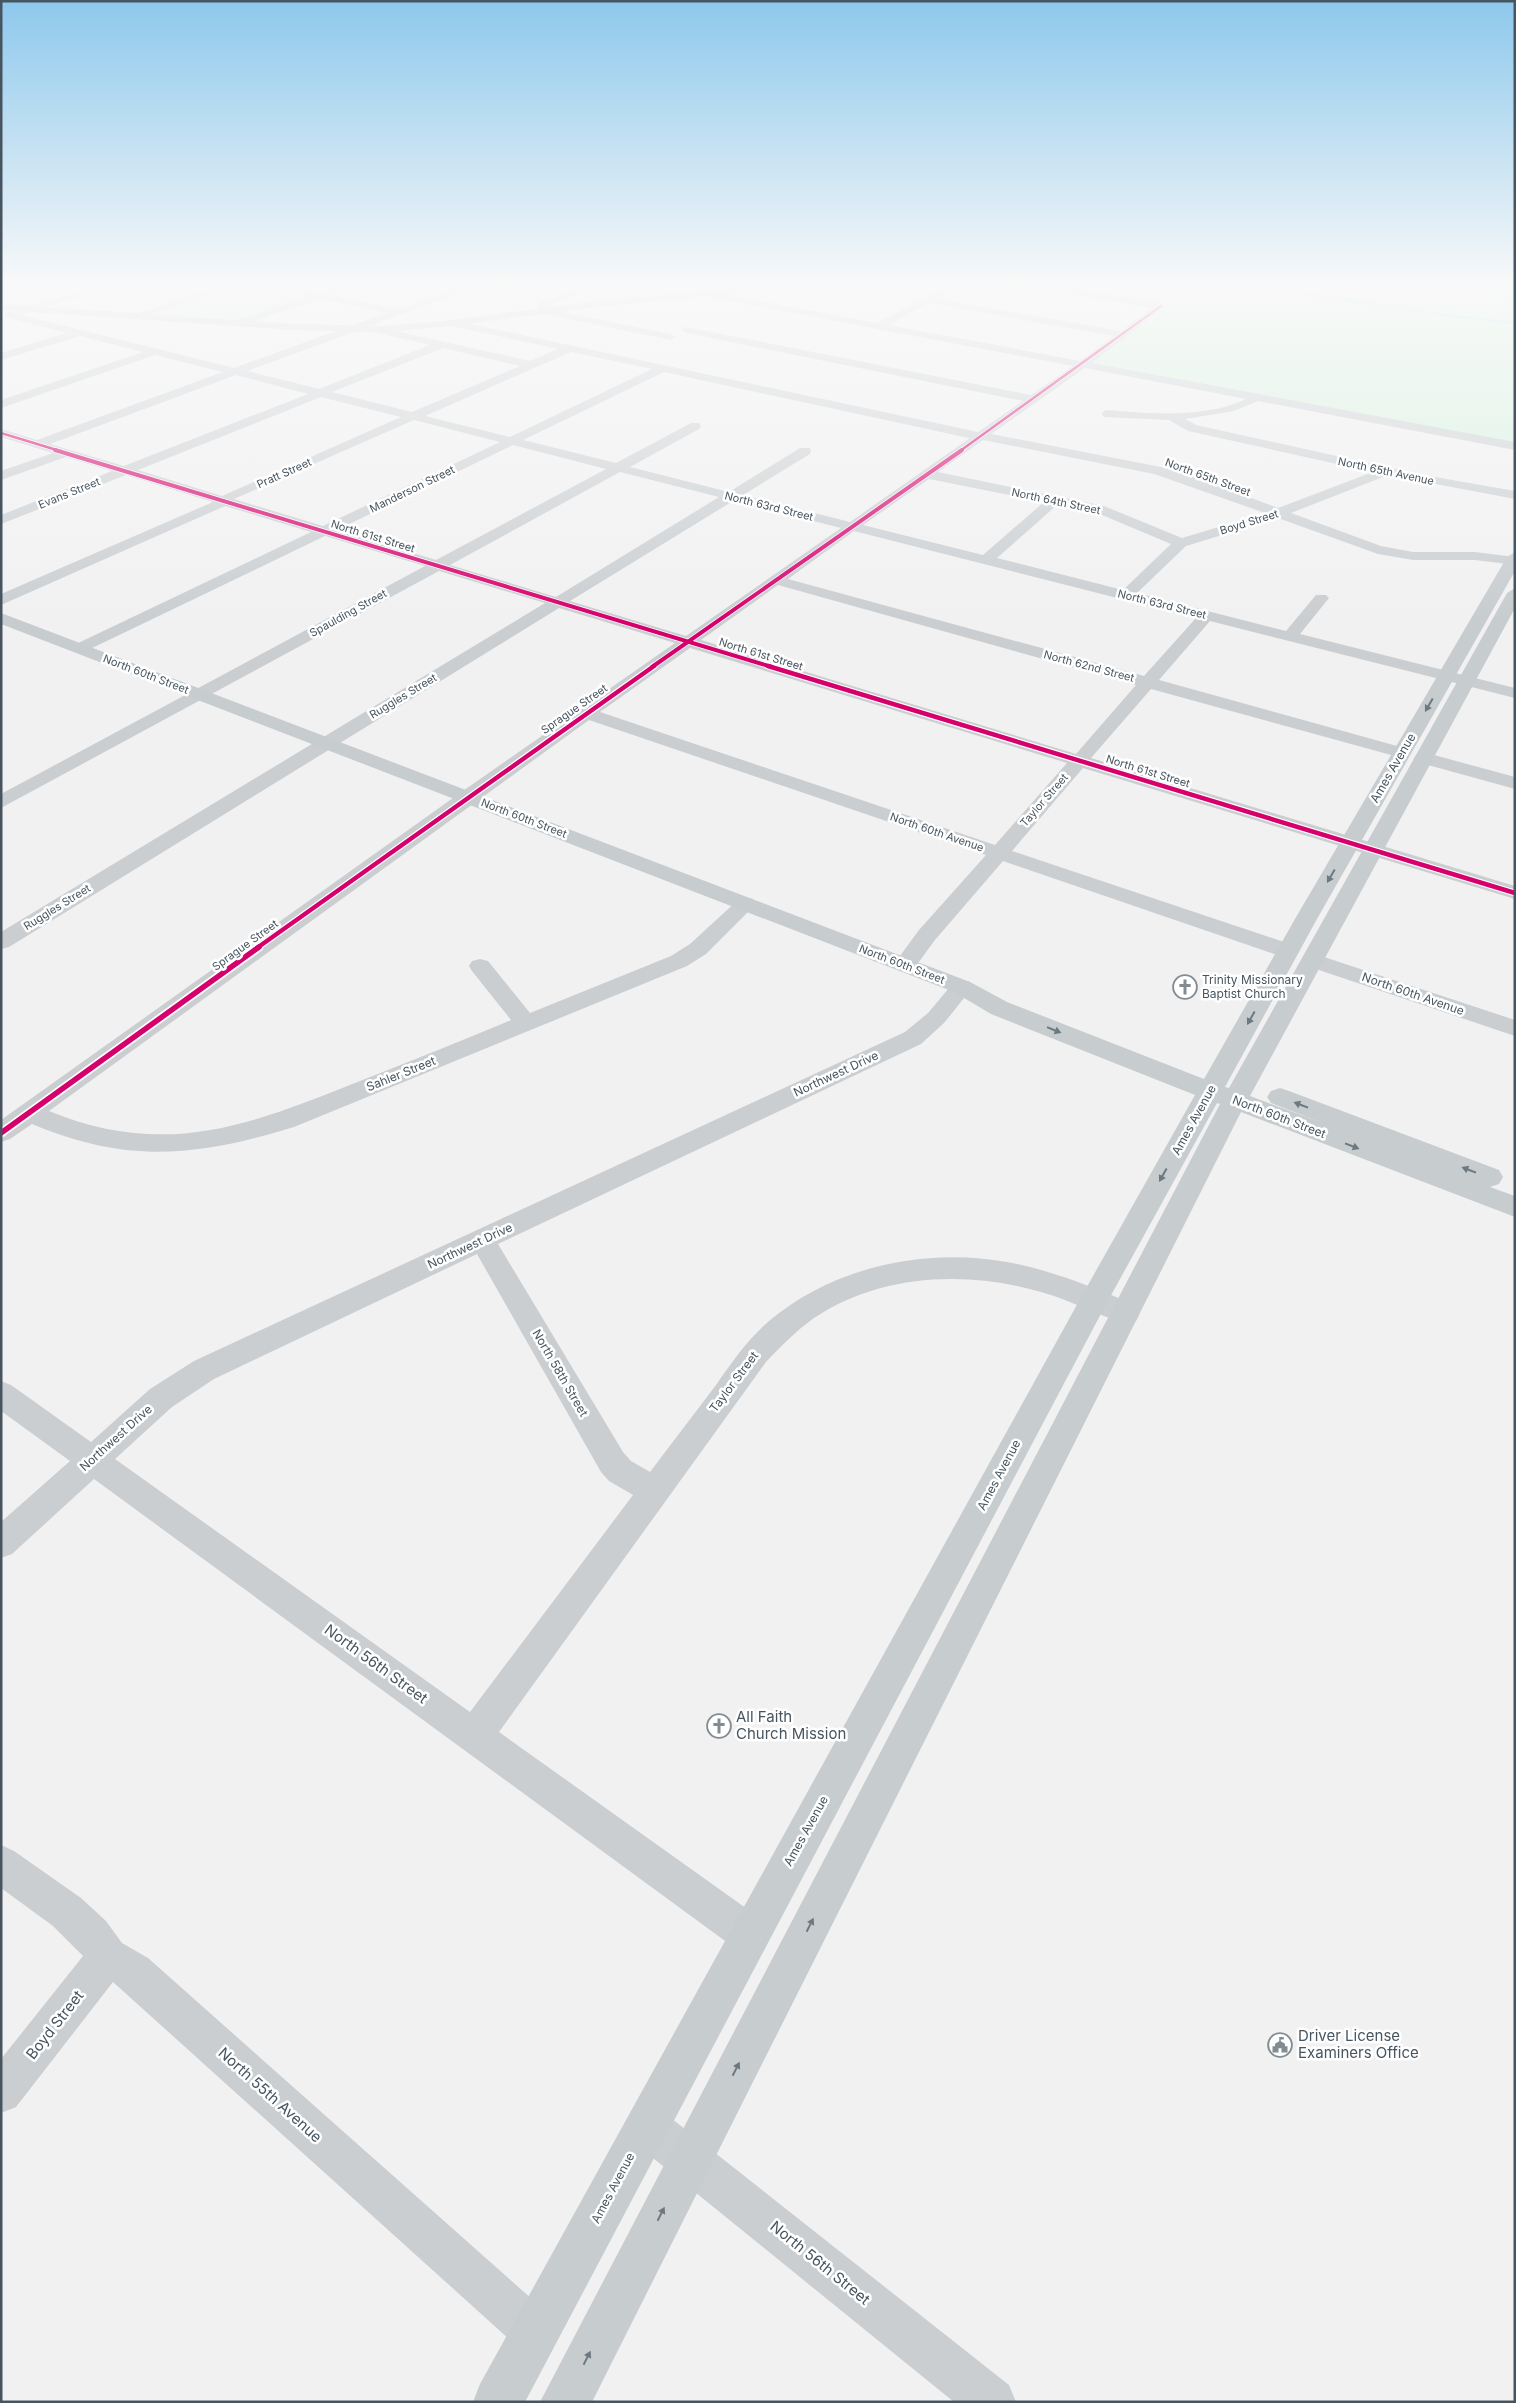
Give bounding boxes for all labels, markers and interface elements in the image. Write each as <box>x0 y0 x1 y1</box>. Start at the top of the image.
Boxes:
street label: North 65th Avenue <box>1337 454 1435 488</box>
street label: Pratt Street <box>254 455 314 491</box>
street label: North 65th Street <box>1163 455 1253 499</box>
street label: Manderson Street <box>367 462 457 516</box>
street label: Evans Street <box>36 474 102 512</box>
street label: North 64th Street <box>1010 485 1102 517</box>
street label: North 63rd Street <box>723 488 815 524</box>
street label: Boyd Street <box>1218 506 1280 538</box>
street label: North 61st Street <box>329 517 417 556</box>
street label: Spaulding Street <box>307 586 389 640</box>
street label: North 63rd Street <box>1116 586 1208 622</box>
street label: North 61st Street <box>717 635 805 674</box>
street label: North 62nd Street <box>1042 647 1136 685</box>
street label: North 60th Street <box>101 651 191 697</box>
street label: Ruggles Street <box>367 670 440 722</box>
street label: Sprague Street <box>538 681 610 737</box>
one-way arrow <box>1425 697 1433 712</box>
street label: Ames Avenue <box>1367 730 1418 805</box>
street label: North 61st Street <box>1104 752 1192 791</box>
street label: Taylor Street <box>1017 770 1071 830</box>
street label: North 60th Street <box>479 795 569 841</box>
street label: North 60th Avenue <box>888 809 986 855</box>
one-way arrow <box>1326 870 1335 883</box>
street label: Ruggles Street <box>21 881 93 933</box>
street label: Sprague Street <box>209 916 281 974</box>
street label: North 60th Street <box>857 941 947 987</box>
street label: North 60th Avenue <box>1360 969 1466 1018</box>
place label: Trinity Missionary Baptist Church <box>1202 972 1303 1001</box>
church icon: Trinity Missionary Baptist Church <box>1172 974 1198 1000</box>
one-way arrow <box>1247 1010 1255 1025</box>
one-way arrow <box>1047 1026 1062 1034</box>
street label: Northwest Drive <box>791 1047 881 1100</box>
street label: Sahler Street <box>364 1053 438 1094</box>
street label: Ames Avenue <box>1168 1082 1219 1157</box>
street label: North 60th Street <box>1230 1092 1328 1141</box>
one-way arrow <box>1293 1101 1308 1109</box>
one-way arrow <box>1345 1142 1359 1150</box>
one-way arrow <box>1462 1165 1476 1173</box>
one-way arrow <box>1159 1168 1168 1182</box>
street label: Northwest Drive <box>425 1219 515 1272</box>
street label: North 58th Street <box>529 1326 592 1419</box>
street label: Taylor Street <box>706 1348 761 1415</box>
street label: Northwest Drive <box>76 1401 155 1474</box>
street label: Ames Avenue <box>974 1437 1023 1513</box>
street label: North 56th Street <box>321 1620 432 1707</box>
place label: All Faith Church Mission <box>736 1707 846 1743</box>
church icon: All Faith Church Mission <box>706 1713 732 1739</box>
street label: Ames Avenue <box>780 1793 831 1868</box>
one-way arrow <box>806 1918 814 1932</box>
street label: Boyd Street <box>22 1986 88 2063</box>
place label: Driver License Examiners Office <box>1298 2026 1419 2062</box>
public building icon: Driver License Examiners Office <box>1267 2032 1293 2058</box>
street label: North 55th Avenue <box>215 2043 326 2146</box>
one-way arrow <box>732 2062 740 2077</box>
street label: Ames Avenue <box>588 2150 637 2226</box>
one-way arrow <box>657 2207 665 2221</box>
street label: North 56th Street <box>767 2217 874 2309</box>
one-way arrow <box>583 2351 591 2366</box>

